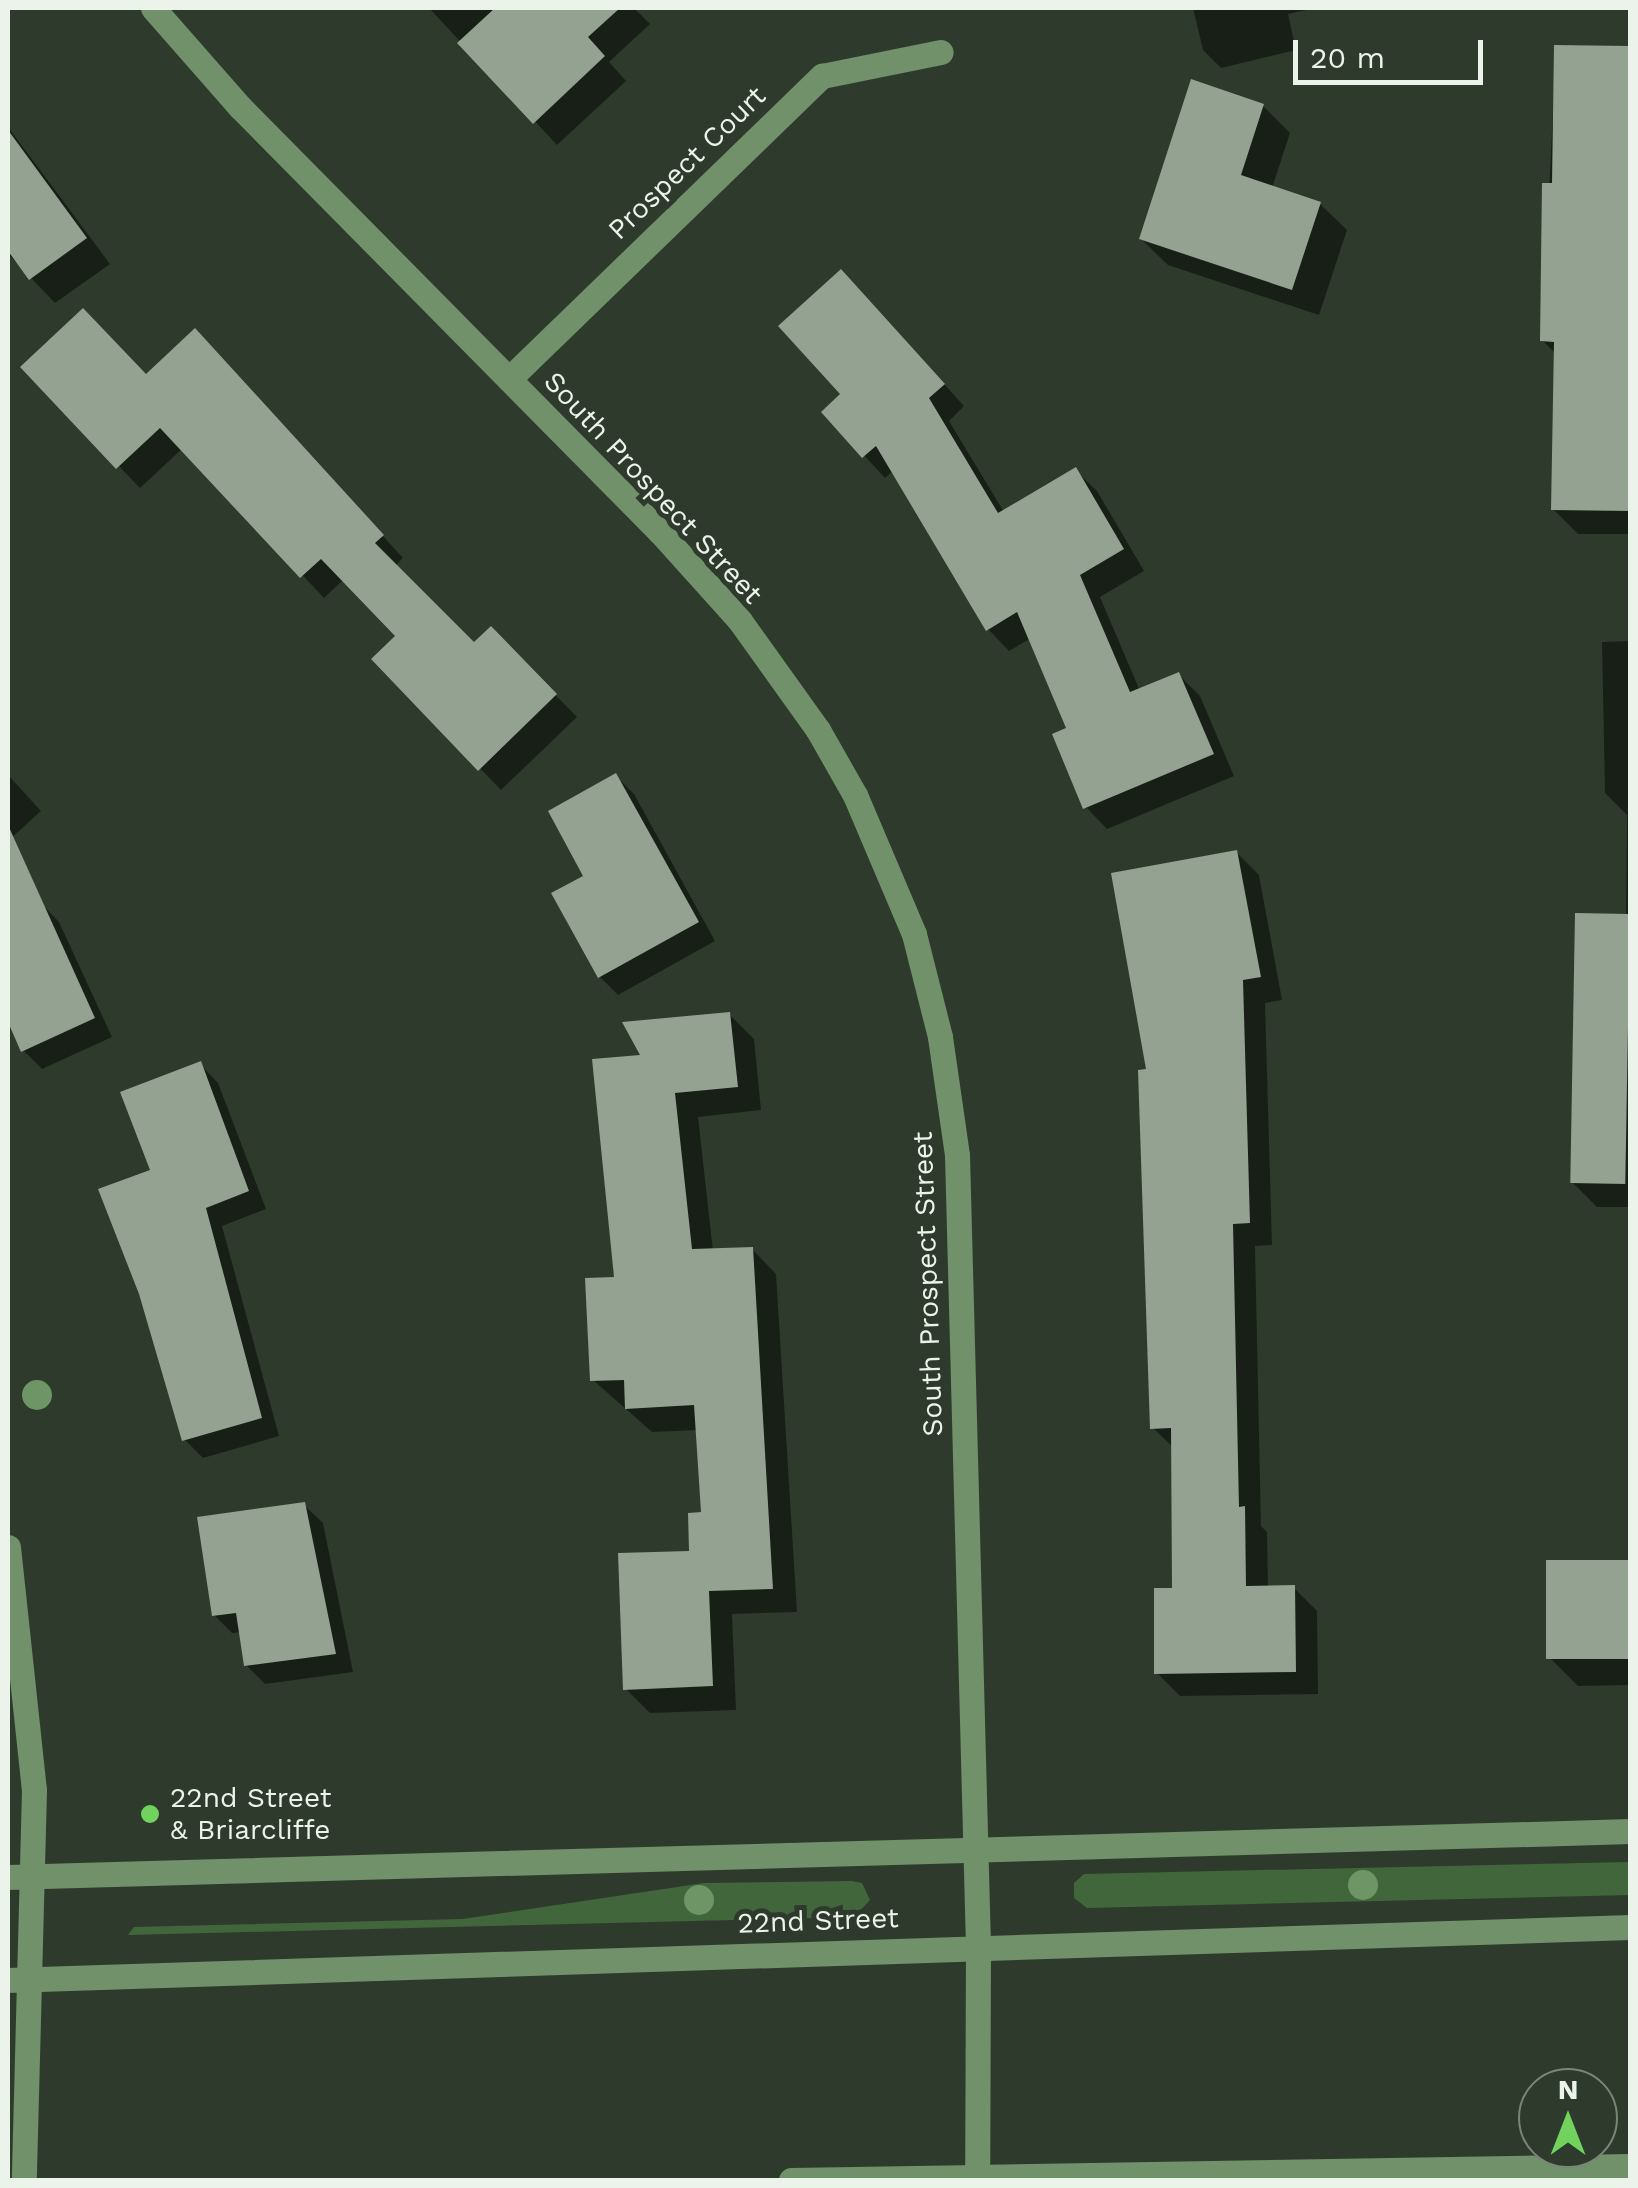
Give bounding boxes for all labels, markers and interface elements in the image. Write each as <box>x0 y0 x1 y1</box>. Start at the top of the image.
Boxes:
scale bar <box>1298 20 1488 82</box>
text: 20 m <box>1310 40 1385 75</box>
street label: Prospect Court <box>601 79 773 247</box>
street label: South Prospect Street <box>537 365 769 611</box>
street label: South Prospect Street <box>906 1131 950 1437</box>
place label: 22nd Street & Briarcliffe <box>170 1781 331 1847</box>
marker: 22nd Street & Briarcliffe <box>139 1803 161 1825</box>
street label: 22nd Street <box>737 1901 899 1941</box>
north arrow <box>1518 2068 1618 2168</box>
text: N <box>1558 2073 1578 2106</box>

